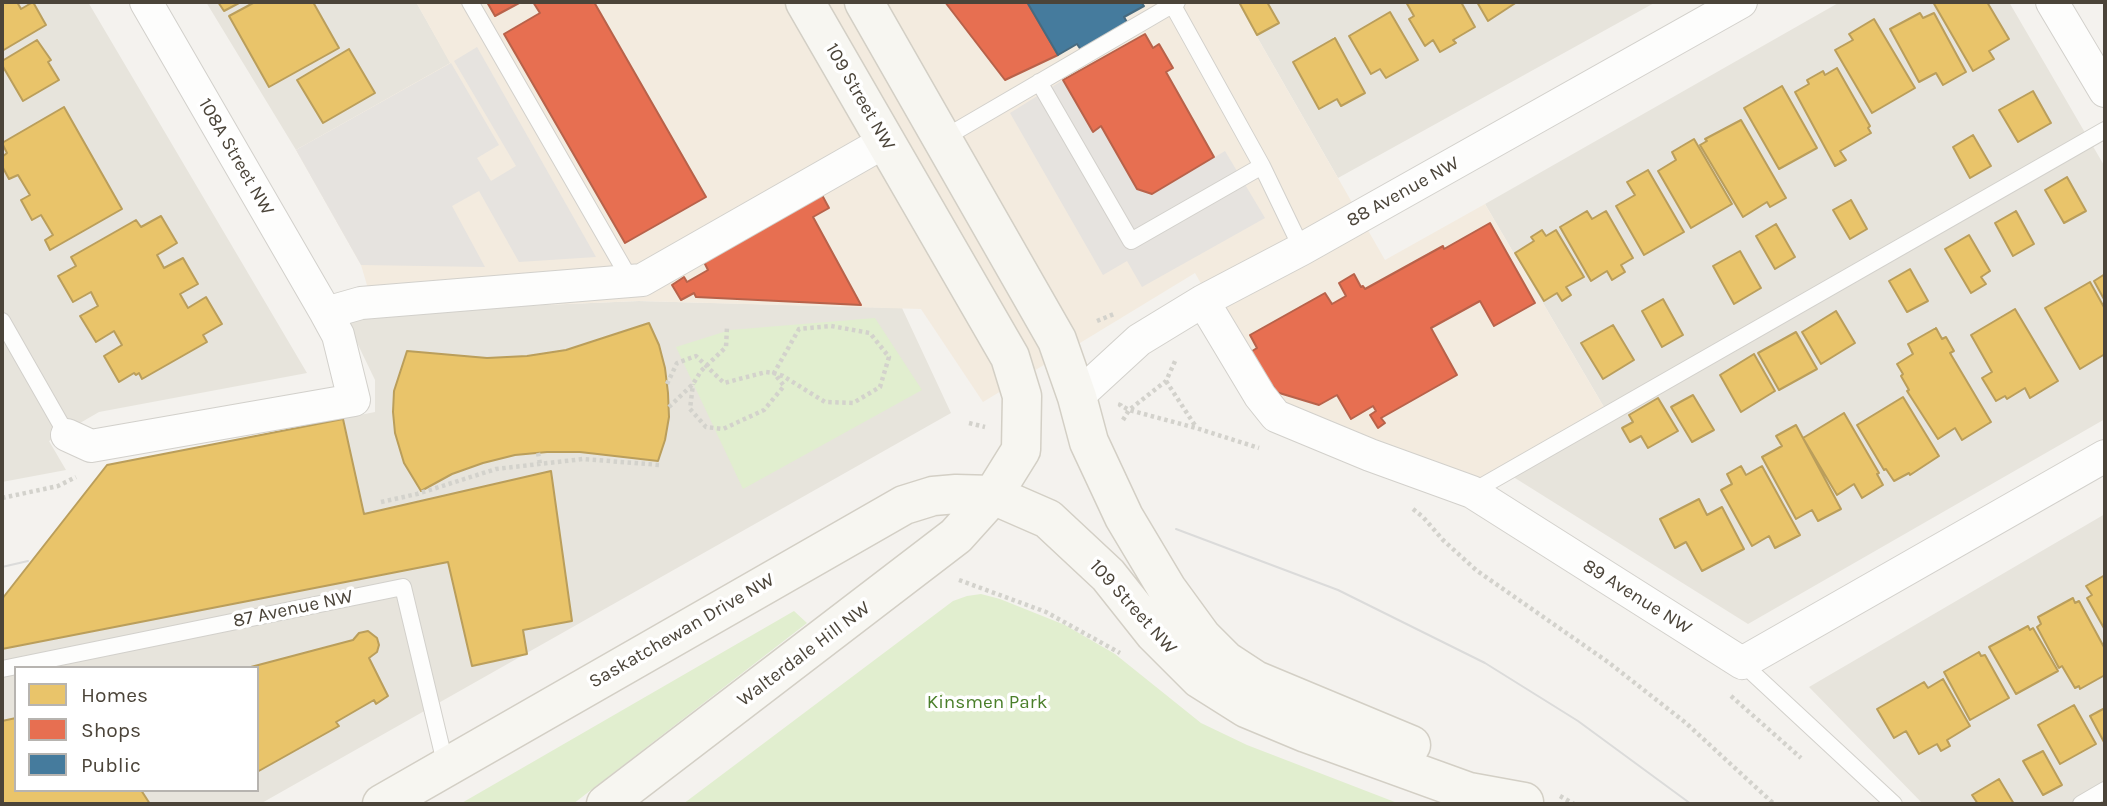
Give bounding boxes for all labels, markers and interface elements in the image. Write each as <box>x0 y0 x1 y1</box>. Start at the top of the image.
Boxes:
street label: 109 Street NW <box>820 39 900 155</box>
street label: 108A Street NW <box>193 94 279 220</box>
street label: 88 Avenue NW <box>1343 152 1463 232</box>
street label: 89 Avenue NW <box>1578 554 1696 640</box>
street label: 109 Street NW <box>1084 555 1182 659</box>
street label: Saskatchewan Drive NW <box>585 569 779 693</box>
street label: 87 Avenue NW <box>231 585 355 633</box>
street label: Walterdale Hill NW <box>733 597 875 711</box>
legend <box>14 666 259 792</box>
text: Homes <box>81 683 148 707</box>
park label: Kinsmen Park <box>927 692 1047 714</box>
text: Shops <box>81 718 141 742</box>
text: Public <box>81 753 141 777</box>

